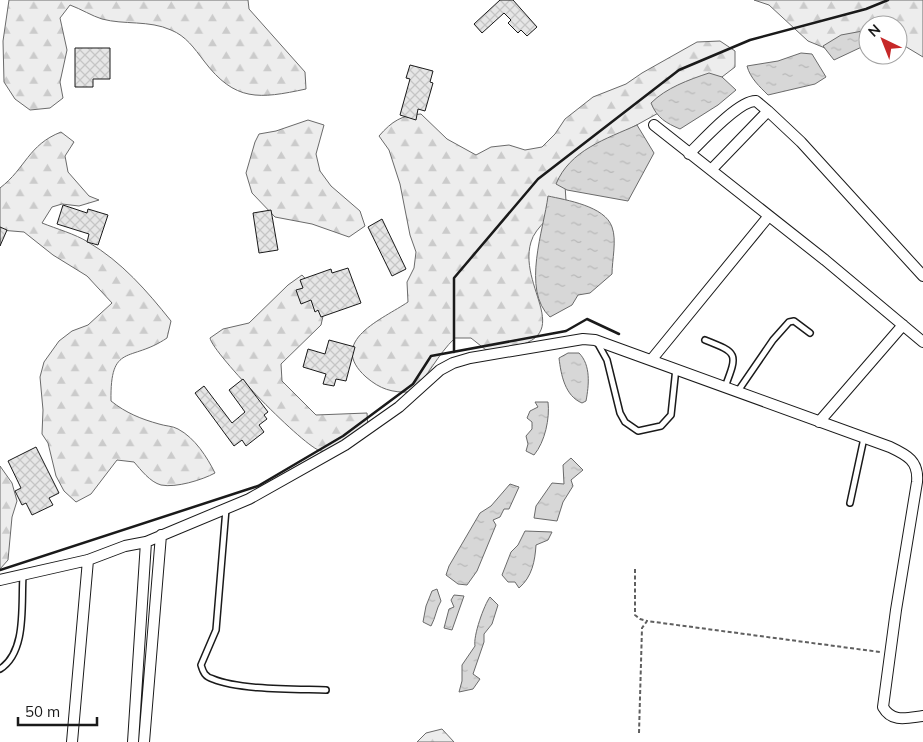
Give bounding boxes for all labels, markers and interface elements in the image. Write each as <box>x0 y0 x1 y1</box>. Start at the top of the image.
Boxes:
north arrow <box>858 15 908 65</box>
text: N <box>864 20 884 41</box>
scale bar <box>18 694 96 726</box>
text: 50 m <box>25 702 60 721</box>

